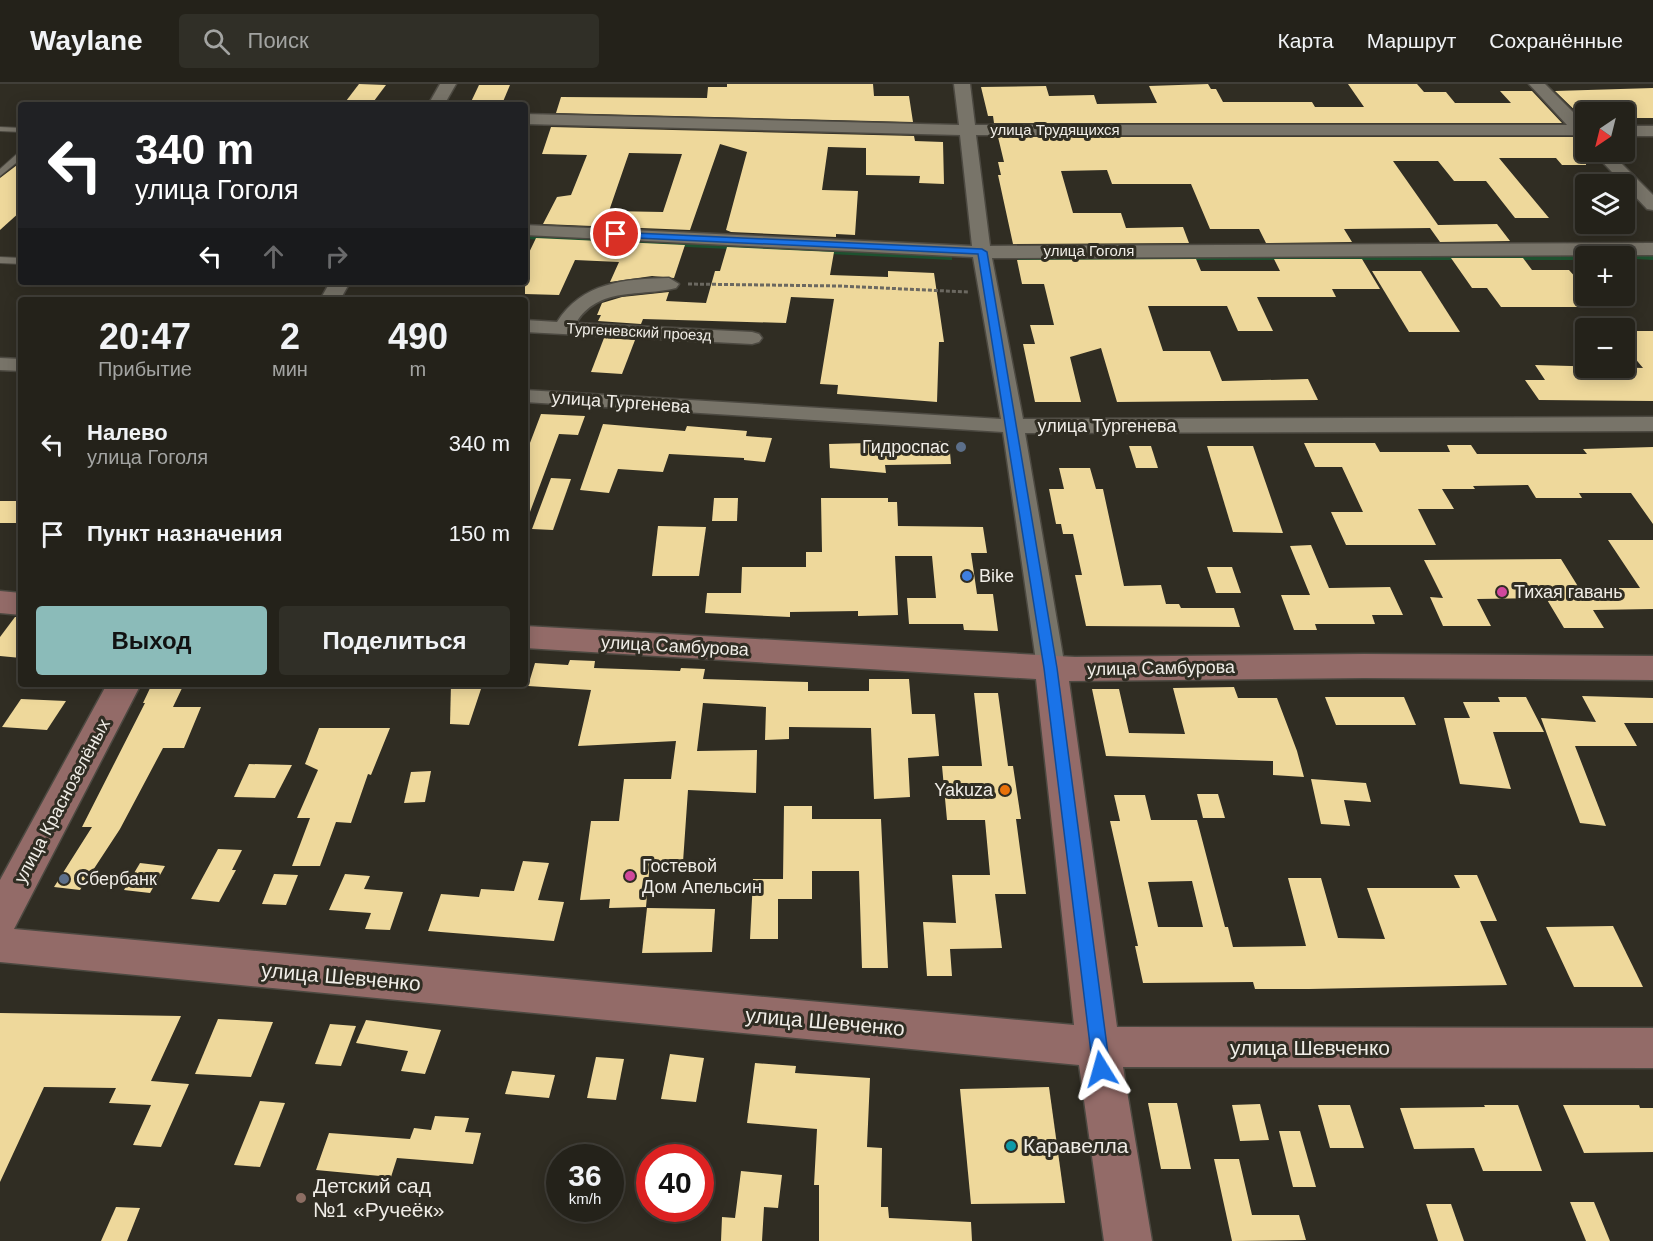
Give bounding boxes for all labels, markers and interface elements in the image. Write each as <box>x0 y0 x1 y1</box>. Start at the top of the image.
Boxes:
search box <box>179 14 599 68</box>
text: Waylane <box>30 25 143 56</box>
icon: search <box>200 25 233 58</box>
text: Поиск <box>248 28 309 53</box>
text: Карта <box>1278 29 1334 52</box>
text: Маршрут <box>1367 29 1456 52</box>
text: Сохранённые <box>1489 29 1623 52</box>
north arrow <box>1575 102 1635 162</box>
map controls <box>1575 102 1635 378</box>
street label: улица Трудящихся <box>990 121 1120 138</box>
icon: left <box>36 126 114 204</box>
text: 340 m <box>135 126 254 173</box>
button: layers <box>1575 174 1635 234</box>
text: улица Гоголя <box>135 175 299 205</box>
pin <box>590 208 641 259</box>
icon: arrive <box>599 217 632 250</box>
icon: left <box>194 240 227 273</box>
icon: ahead <box>257 240 290 273</box>
icon: right <box>320 240 353 273</box>
street label: улица Гоголя <box>1044 242 1134 259</box>
button: + <box>1575 246 1635 306</box>
text: 20:47 <box>99 316 191 357</box>
text: 2 <box>280 316 300 357</box>
text: 490 <box>388 316 448 357</box>
button: − <box>1575 318 1635 378</box>
street label: Тургеневский проезд <box>566 319 712 344</box>
text: Прибытие <box>98 358 192 380</box>
text: мин <box>272 358 308 380</box>
text: m <box>410 358 426 380</box>
street label: улица Тургенева <box>551 387 692 417</box>
street label: улица Тургенева <box>1038 416 1177 436</box>
text: Налево <box>87 420 168 445</box>
icon: left <box>36 428 69 461</box>
text: 340 m <box>449 431 510 456</box>
place label: Гидроспас <box>862 437 949 457</box>
marker: Гидроспас <box>954 440 968 454</box>
text: улица Гоголя <box>87 446 208 468</box>
icon: arrive <box>36 518 69 551</box>
text: Пункт назначения <box>87 521 283 546</box>
text: 150 m <box>449 521 510 546</box>
place label: Bike <box>979 566 1014 586</box>
marker: Bike <box>960 569 974 583</box>
place label: Тихая гавань <box>1514 582 1623 602</box>
marker: Тихая гавань <box>1495 585 1509 599</box>
button: Выход <box>36 606 267 675</box>
button: Поделиться <box>279 606 510 675</box>
street label: улица Самбурова <box>601 632 750 660</box>
street label: улица Самбурова <box>1087 657 1236 679</box>
street label: улица Краснозелёных <box>10 715 114 887</box>
place label: Yakuza <box>934 780 994 800</box>
marker: Yakuza <box>998 783 1012 797</box>
place label: Гостевой Дом Апельсин <box>642 856 762 897</box>
place label: Сбербанк <box>76 869 157 889</box>
marker: Гостевой Дом Апельсин <box>623 869 637 883</box>
marker: Сбербанк <box>57 872 71 886</box>
street label: улица Шевченко <box>260 958 422 995</box>
street label: улица Шевченко <box>744 1003 906 1040</box>
street label: улица Шевченко <box>1230 1036 1390 1059</box>
position arrow <box>1069 1037 1133 1101</box>
place label: Каравелла <box>1023 1134 1129 1157</box>
marker: Каравелла <box>1004 1139 1018 1153</box>
speed limit sign: 40 <box>636 1144 714 1222</box>
text: 36 <box>568 1159 602 1192</box>
place label: Детский сад №1 «Ручеёк» <box>313 1174 444 1221</box>
text: km/h <box>569 1190 601 1207</box>
marker: Детский сад №1 «Ручеёк» <box>294 1191 308 1205</box>

